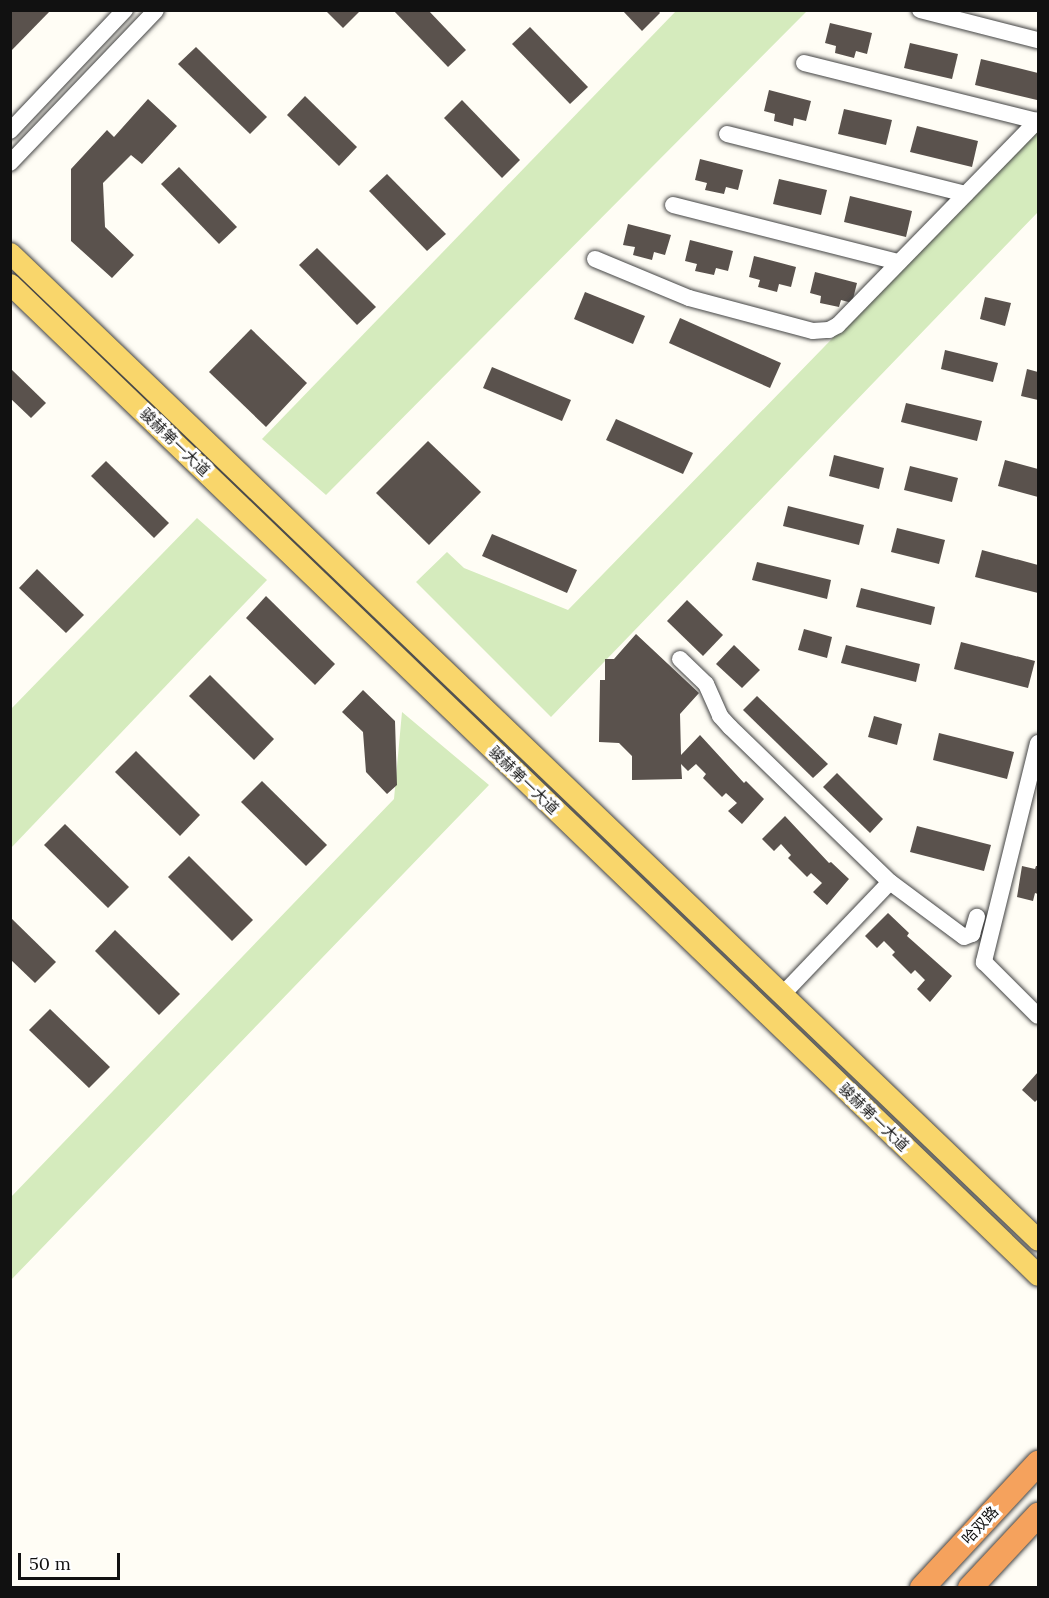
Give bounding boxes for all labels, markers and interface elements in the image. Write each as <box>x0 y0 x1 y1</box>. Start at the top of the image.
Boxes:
street label: 骏赫第一大道 <box>136 404 214 480</box>
street label: 骏赫第一大道 <box>485 742 563 818</box>
street label: 骏赫第一大道 <box>835 1079 913 1155</box>
street label: 哈双路 <box>958 1502 1002 1548</box>
scale bar <box>21 1541 123 1579</box>
text: 50 m <box>29 1552 71 1575</box>

